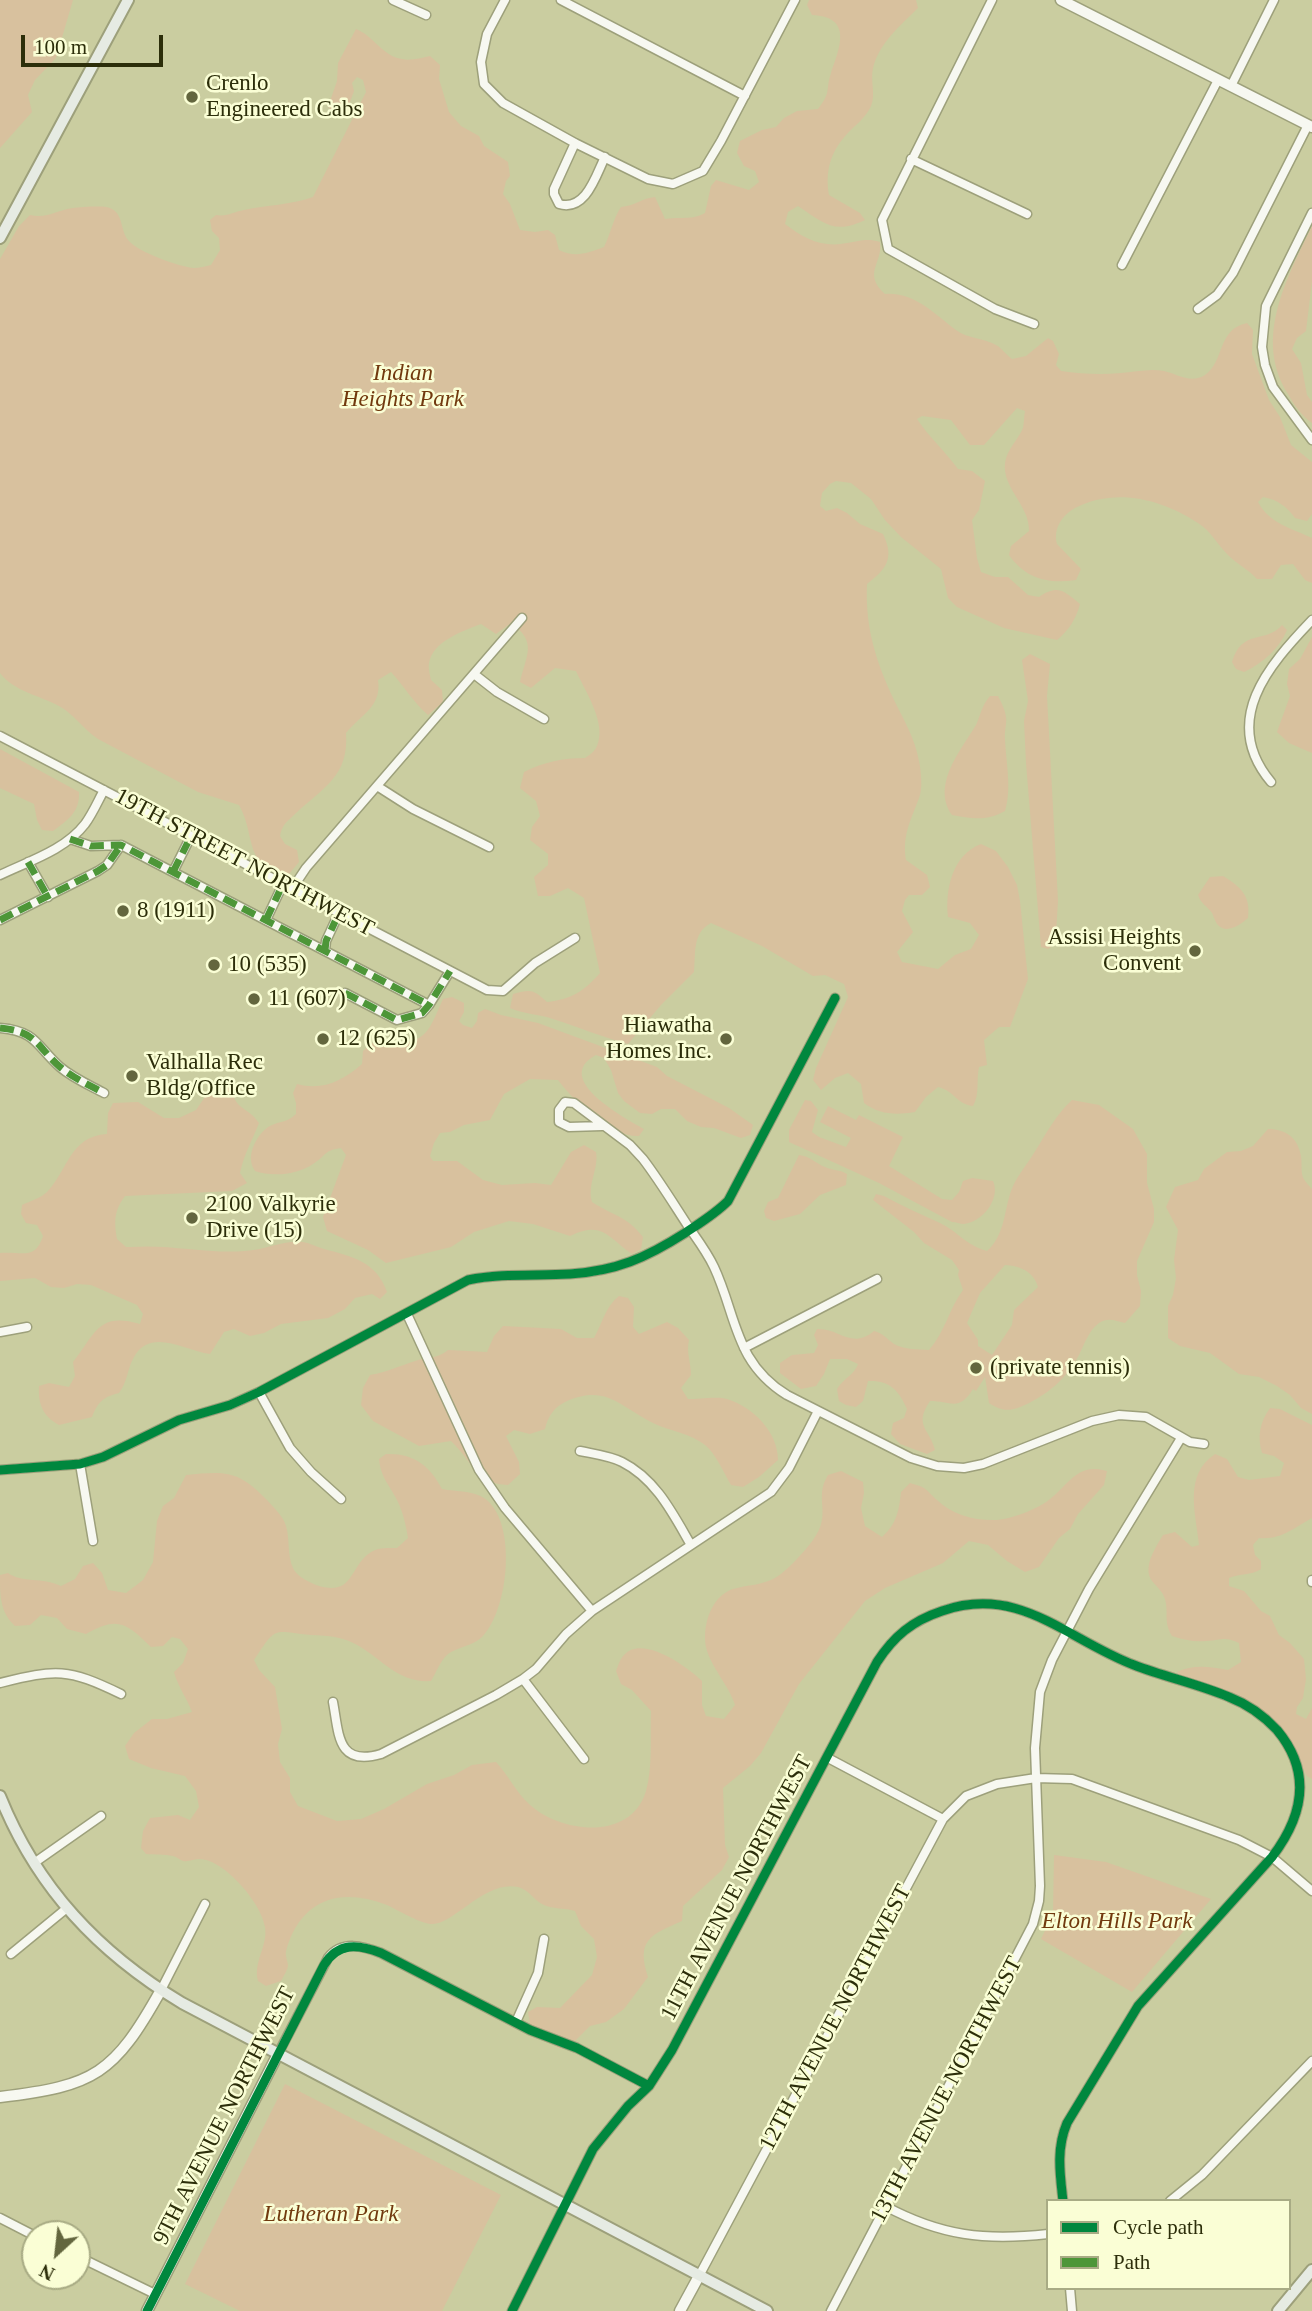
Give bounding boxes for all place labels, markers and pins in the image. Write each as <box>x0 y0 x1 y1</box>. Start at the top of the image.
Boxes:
place label: Crenlo Engineered Cabs <box>206 70 362 124</box>
marker: Crenlo Engineered Cabs <box>184 89 200 105</box>
place label: 8 (1911) <box>137 897 215 925</box>
marker: 8 (1911) <box>115 903 131 919</box>
place label: Assisi Heights Convent <box>1047 924 1181 978</box>
marker: Assisi Heights Convent <box>1187 943 1203 959</box>
place label: 10 (535) <box>228 951 307 979</box>
marker: 10 (535) <box>206 957 222 973</box>
place label: 11 (607) <box>268 985 346 1013</box>
marker: 11 (607) <box>246 991 262 1007</box>
place label: Hiawatha Homes Inc. <box>606 1012 712 1066</box>
place label: 12 (625) <box>337 1025 416 1053</box>
marker: 12 (625) <box>315 1031 331 1047</box>
marker: Hiawatha Homes Inc. <box>718 1031 734 1047</box>
place label: Valhalla Rec Bldg/Office <box>146 1049 263 1103</box>
marker: Valhalla Rec Bldg/Office <box>124 1068 140 1084</box>
place label: 2100 Valkyrie Drive (15) <box>206 1191 336 1245</box>
marker: 2100 Valkyrie Drive (15) <box>184 1210 200 1226</box>
place label: (private tennis) <box>990 1354 1130 1382</box>
marker: (private tennis) <box>968 1360 984 1376</box>

